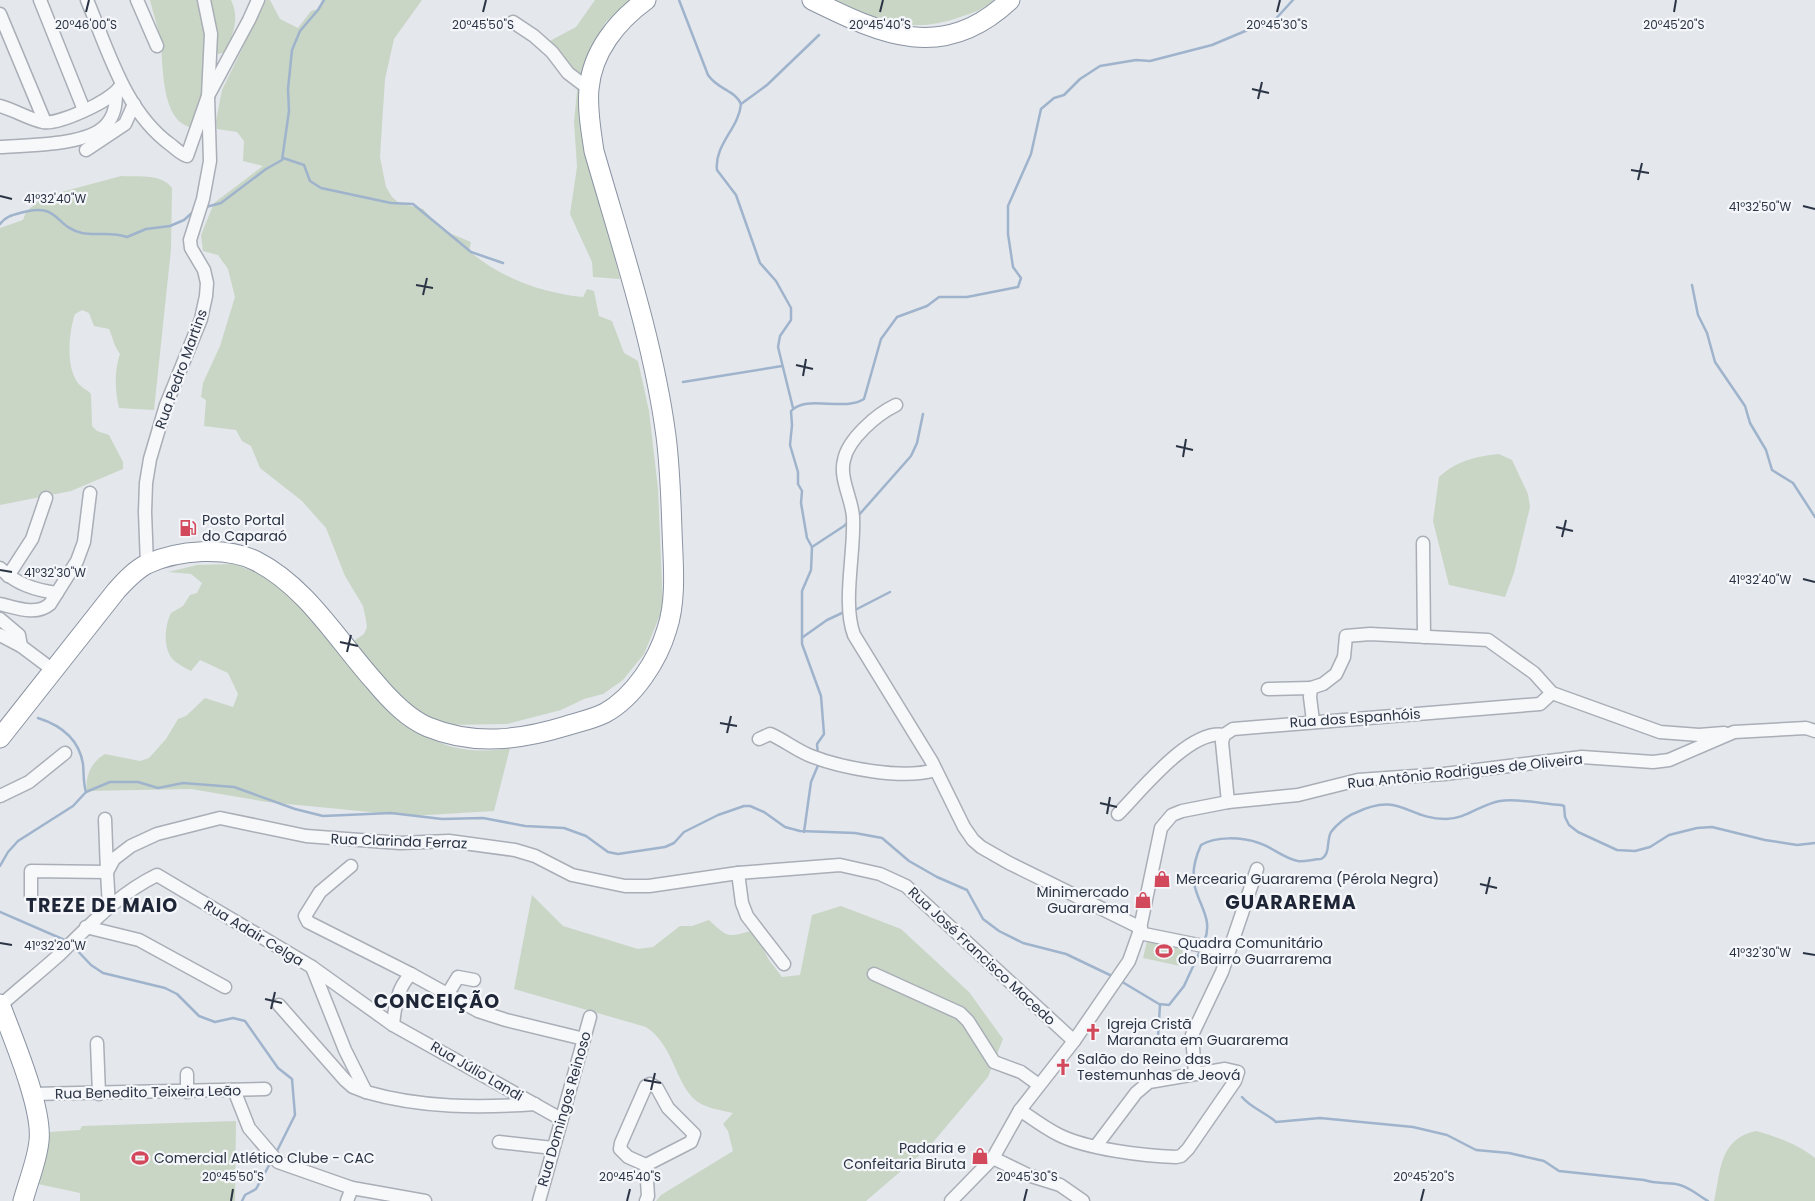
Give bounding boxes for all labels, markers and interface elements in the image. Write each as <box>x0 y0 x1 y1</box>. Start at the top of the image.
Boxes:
text: 20°46'00"S <box>55 16 117 33</box>
text: 20°45'50"S <box>452 16 514 33</box>
text: 20°45'40"S <box>849 16 911 33</box>
text: 20°45'30"S <box>1246 16 1308 33</box>
text: 20°45'20"S <box>1643 16 1705 33</box>
text: 41°32'40"W <box>24 190 87 207</box>
text: 41°32'50"W <box>1729 198 1792 215</box>
street label: Rua Pedro Martins <box>150 306 212 432</box>
place label: Posto Portal do Caparaó <box>202 510 287 546</box>
fuel station icon: Posto Portal do Caparaó <box>178 518 198 538</box>
text: 41°32'30"W <box>24 564 86 581</box>
text: 41°32'40"W <box>1729 571 1792 588</box>
street label: Rua dos Espanhóis <box>1289 703 1421 733</box>
street label: Rua Antônio Rodrigues de Oliveira <box>1346 749 1584 793</box>
street label: Rua Clarinda Ferraz <box>330 829 468 853</box>
shop icon: Mercearia Guararema (Pérola Negra) <box>1152 869 1172 889</box>
place label: Mercearia Guararema (Pérola Negra) <box>1176 869 1439 889</box>
street label: Rua José Francisco Macedo <box>904 882 1060 1030</box>
place label: Minimercado Guararema <box>1036 882 1129 918</box>
district label: GUARAREMA <box>1225 889 1357 916</box>
shop icon: Minimercado Guararema <box>1133 890 1153 910</box>
district label: TREZE DE MAIO <box>26 892 178 919</box>
street label: Rua Adair Celga <box>200 895 308 971</box>
place label: Quadra Comunitário do Bairro Guarrarema <box>1178 933 1332 969</box>
text: 41°32'20"W <box>24 937 86 954</box>
sports icon: Quadra Comunitário do Bairro Guarrarema <box>1154 941 1174 961</box>
text: 41°32'30"W <box>1729 944 1791 961</box>
district label: CONCEIÇÃO <box>374 988 500 1015</box>
place label: Igreja Cristã Maranata em Guararema <box>1107 1014 1289 1050</box>
church icon: Igreja Cristã Maranata em Guararema <box>1083 1022 1103 1042</box>
street label: Rua Domingos Reinoso <box>532 1029 596 1189</box>
street label: Rua Júlio Landi <box>427 1036 527 1106</box>
place label: Salão do Reino das Testemunhas de Jeová <box>1077 1049 1240 1085</box>
church icon: Salão do Reino das Testemunhas de Jeová <box>1053 1057 1073 1077</box>
street label: Rua Benedito Teixeira Leão <box>55 1080 241 1104</box>
place label: Padaria e Confeitaria Biruta <box>843 1138 966 1174</box>
shop icon: Padaria e Confeitaria Biruta <box>970 1146 990 1166</box>
sports icon: Comercial Atlético Clube - CAC <box>130 1148 150 1168</box>
place label: Comercial Atlético Clube - CAC <box>154 1148 375 1168</box>
text: 20°45'50"S <box>202 1168 264 1185</box>
text: 20°45'40"S <box>599 1168 661 1185</box>
text: 20°45'30"S <box>996 1168 1058 1185</box>
text: 20°45'20"S <box>1393 1168 1455 1185</box>

